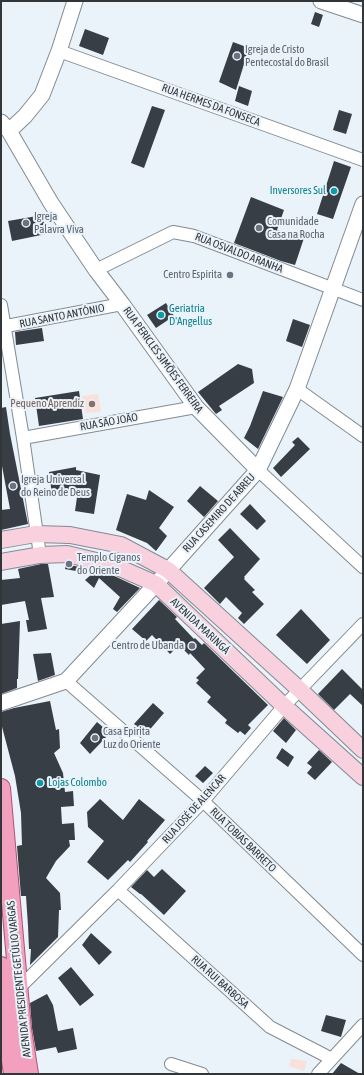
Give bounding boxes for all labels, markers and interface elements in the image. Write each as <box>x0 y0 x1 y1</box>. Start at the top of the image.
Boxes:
place label: Igreja de Cristo Pentecostal do Brasil <box>245 43 329 69</box>
marker: Igreja de Cristo Pentecostal do Brasil <box>232 51 242 61</box>
street label: RUA HERMES DA FONSECA <box>160 81 262 129</box>
place label: Inversores Sul <box>270 184 326 198</box>
marker: Inversores Sul <box>329 186 339 196</box>
place label: Igreja Palavra Viva <box>34 210 84 236</box>
place label: Comunidade Casa na Rocha <box>267 215 325 241</box>
marker: Igreja Palavra Viva <box>21 218 31 228</box>
marker: Comunidade Casa na Rocha <box>254 223 264 233</box>
street label: RUA OSVALDO ARANHA <box>193 230 285 276</box>
place label: Centro Espírita <box>163 268 222 282</box>
marker: Centro Espírita <box>225 270 235 280</box>
street label: RUA SANTO ANTÔNIO <box>18 301 106 331</box>
place label: Geriatria D'Angellus <box>169 302 212 328</box>
street label: RUA PERICLES SIMÕES FERREIRA <box>120 304 206 416</box>
marker: Geriatria D'Angellus <box>156 310 166 320</box>
place label: Pequeno Aprendiz <box>10 397 84 411</box>
marker: Pequeno Aprendiz <box>87 399 97 409</box>
street label: RUA SÃO JOÃO <box>79 410 139 434</box>
street label: RUA CASEMIRO DE ABREU <box>180 471 258 555</box>
place label: Igreja Universal do Reino de Deus <box>21 473 90 499</box>
marker: Igreja Universal do Reino de Deus <box>8 481 18 491</box>
place label: Templo Ciganos do Oriente <box>77 551 140 577</box>
marker: Templo Ciganos do Oriente <box>64 559 74 569</box>
street label: AVENIDA MARINGÁ <box>168 595 232 657</box>
place label: Centro de Ubanda <box>111 639 184 653</box>
marker: Centro de Ubanda <box>187 641 197 651</box>
place label: Casa Epirita Luz do Oriente <box>103 725 161 751</box>
marker: Casa Epirita Luz do Oriente <box>90 733 100 743</box>
street label: RUA JOSÉ DE ALENCAR <box>159 772 229 846</box>
place label: Lojas Colombo <box>48 776 107 790</box>
marker: Lojas Colombo <box>35 778 45 788</box>
street label: RUA TOBIAS BARRETO <box>207 805 279 875</box>
street label: AVENIDA PRESIDENTE GETÚLIO VARGAS <box>4 900 34 1058</box>
street label: RUA RUI BARBOSA <box>188 953 252 1011</box>

